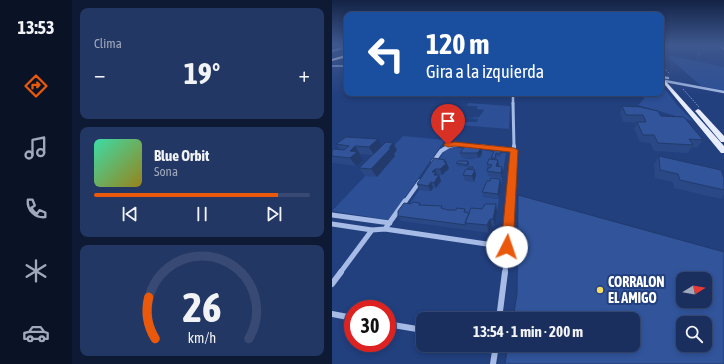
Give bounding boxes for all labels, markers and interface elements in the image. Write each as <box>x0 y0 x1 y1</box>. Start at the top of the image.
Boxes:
text: 13:53 <box>17 17 55 38</box>
icon: left <box>360 28 412 80</box>
text: 120 m <box>426 28 489 60</box>
text: Clima <box>94 36 122 51</box>
text: 19° <box>184 56 220 90</box>
text: − <box>94 61 105 87</box>
text: + <box>299 61 310 87</box>
text: Gira a la izquierda <box>426 61 544 82</box>
icon: directions <box>22 72 50 100</box>
pin <box>431 104 465 145</box>
icon: arrive <box>437 110 459 132</box>
icon: music <box>22 134 50 162</box>
text: Blue Orbit <box>154 147 209 164</box>
text: Sona <box>154 164 178 179</box>
icon: phone <box>22 195 50 223</box>
icon: previous <box>119 203 141 225</box>
icon: pause <box>191 203 213 225</box>
icon: next <box>263 203 285 225</box>
position arrow <box>486 226 528 268</box>
icon: climate <box>22 257 50 285</box>
north arrow <box>676 272 712 308</box>
map controls <box>676 272 712 352</box>
place label: CORRALON EL AMIGO <box>608 274 665 306</box>
text: 26 <box>182 282 222 330</box>
marker: CORRALON EL AMIGO <box>595 285 605 295</box>
speed limit sign: 30 <box>344 300 396 352</box>
button: search <box>676 316 712 352</box>
icon: car <box>22 319 50 347</box>
text: 13:54 · 1 min · 200 m <box>473 323 583 340</box>
text: km/h <box>188 329 216 345</box>

